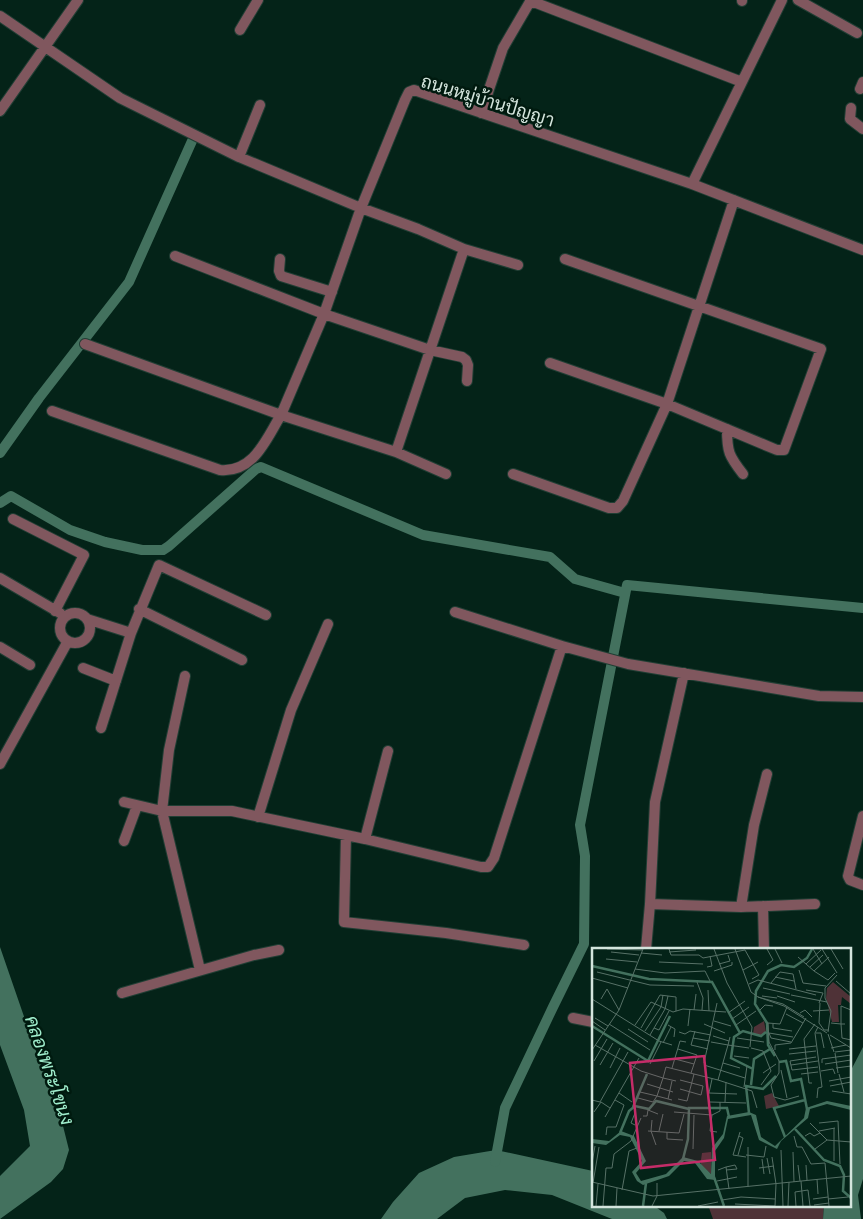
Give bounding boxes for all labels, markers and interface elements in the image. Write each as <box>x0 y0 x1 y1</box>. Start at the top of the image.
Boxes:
street label: ถนนหมู่บ้านปัญญา <box>418 68 558 134</box>
inset map <box>592 948 850 1206</box>
water label: คลองพระโขนง <box>19 1012 81 1129</box>

